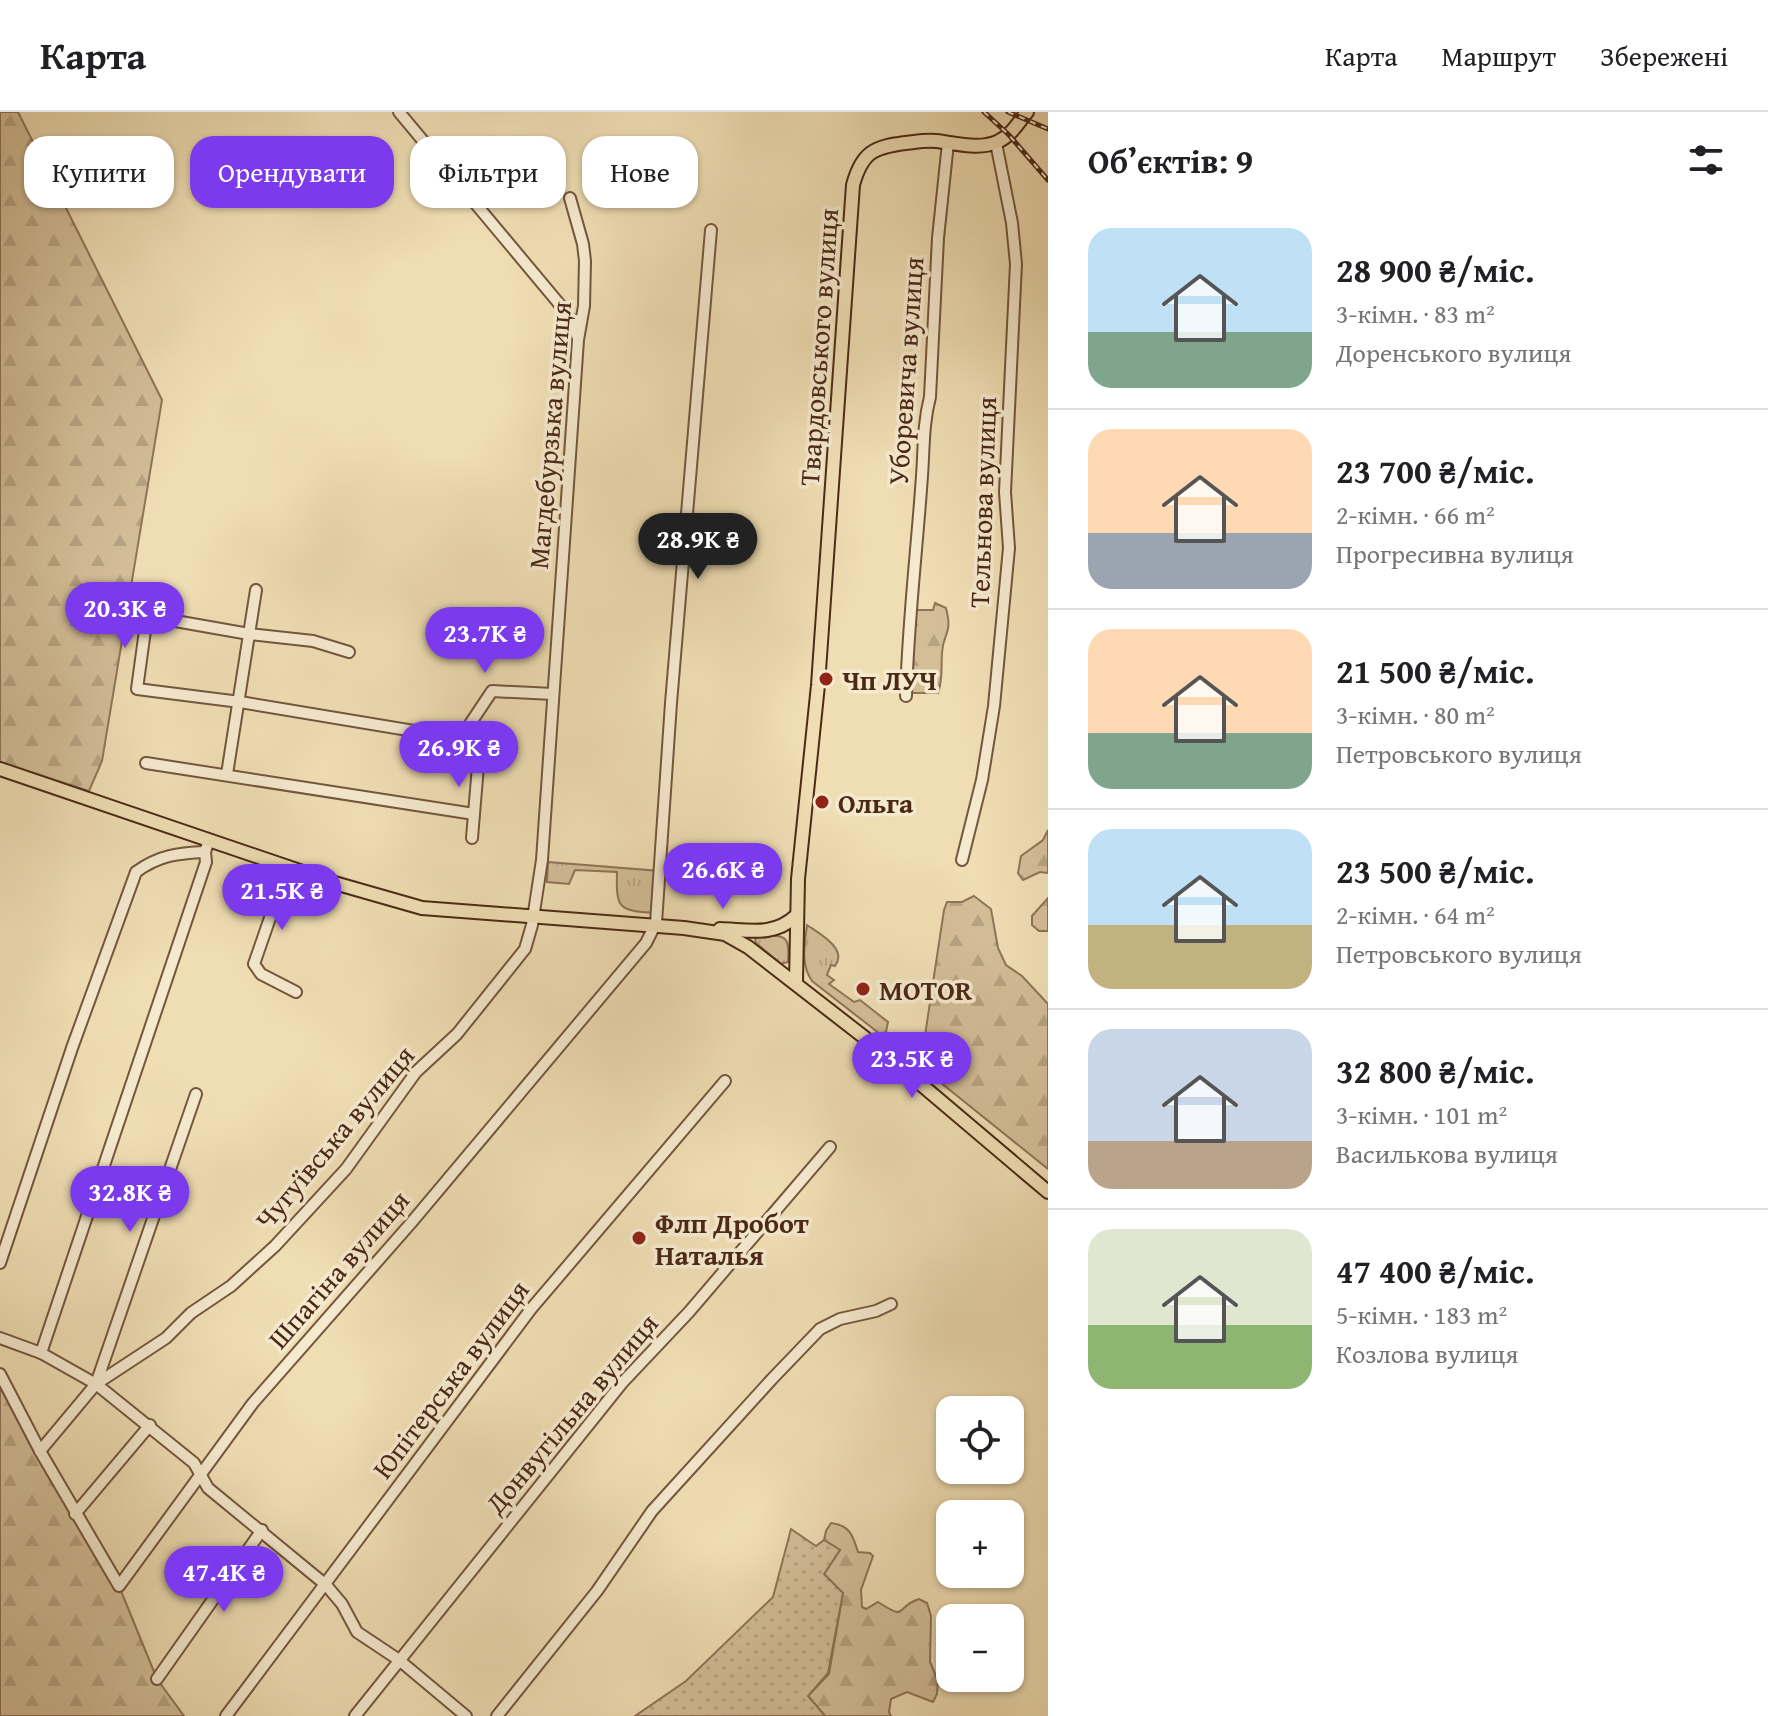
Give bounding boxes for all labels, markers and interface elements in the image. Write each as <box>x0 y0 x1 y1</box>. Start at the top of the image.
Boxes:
text: Карта <box>40 27 146 83</box>
text: Карта <box>1325 35 1398 76</box>
text: Маршрут <box>1442 35 1556 76</box>
text: Збережені <box>1600 35 1728 76</box>
chip: Купити <box>24 136 174 208</box>
chip: Орендувати <box>190 136 394 208</box>
chip: Фільтри <box>410 136 566 208</box>
chip: Нове <box>582 136 698 208</box>
text: Об’єктів: 9 <box>1088 136 1253 185</box>
icon: filters <box>1684 138 1728 182</box>
street label: Твардовського вулиця <box>788 207 848 487</box>
text: 28 900 ₴/міс. <box>1336 245 1534 294</box>
street label: Уборевича вулиця <box>877 255 933 487</box>
icon: home <box>1152 260 1248 356</box>
text: 3-кімн. · 83 m² <box>1336 294 1495 333</box>
street label: Магдебурзька вулиця <box>517 299 581 571</box>
text: Доренського вулиця <box>1336 333 1572 372</box>
street label: Тельнова вулиця <box>958 396 1006 608</box>
text: 23 700 ₴/міс. <box>1336 446 1534 495</box>
icon: home <box>1152 461 1248 557</box>
text: 2-кімн. · 66 m² <box>1336 495 1495 534</box>
pin: 28.9K ₴ <box>624 513 772 581</box>
text: 28.9K ₴ <box>656 519 740 558</box>
text: Прогресивна вулиця <box>1336 534 1574 573</box>
pin: 20.3K ₴ <box>51 582 199 650</box>
text: 20.3K ₴ <box>83 588 167 627</box>
pin: 23.7K ₴ <box>411 607 559 675</box>
text: 23.7K ₴ <box>443 613 527 652</box>
text: 21 500 ₴/міс. <box>1336 646 1534 695</box>
place label: Чп ЛУЧ <box>842 659 937 700</box>
icon: home <box>1152 661 1248 757</box>
marker: Чп ЛУЧ <box>817 670 835 688</box>
text: 3-кімн. · 80 m² <box>1336 695 1495 734</box>
pin: 26.9K ₴ <box>385 721 533 789</box>
text: 26.9K ₴ <box>417 727 501 766</box>
text: Петровського вулиця <box>1336 734 1582 773</box>
place label: Ольга <box>838 782 914 823</box>
marker: Ольга <box>813 793 831 811</box>
pin: 26.6K ₴ <box>649 843 797 911</box>
text: 23 500 ₴/міс. <box>1336 846 1534 895</box>
text: 26.6K ₴ <box>681 849 765 888</box>
icon: home <box>1152 861 1248 957</box>
pin: 21.5K ₴ <box>208 864 356 932</box>
text: 21.5K ₴ <box>240 870 324 909</box>
text: 2-кімн. · 64 m² <box>1336 895 1495 934</box>
text: Петровського вулиця <box>1336 934 1582 973</box>
place label: MOTOR <box>879 969 973 1010</box>
marker: MOTOR <box>854 980 872 998</box>
pin: 23.5K ₴ <box>838 1032 986 1100</box>
street label: Чугуївська вулиця <box>245 1036 423 1238</box>
text: 23.5K ₴ <box>870 1038 954 1077</box>
text: 32 800 ₴/міс. <box>1336 1046 1534 1095</box>
icon: home <box>1152 1061 1248 1157</box>
text: 3-кімн. · 101 m² <box>1336 1095 1507 1134</box>
text: Василькова вулиця <box>1336 1134 1558 1173</box>
pin: 32.8K ₴ <box>56 1166 204 1234</box>
text: 32.8K ₴ <box>88 1172 172 1211</box>
street label: Шпагіна вулиця <box>258 1181 418 1357</box>
place label: Флп Дробот Наталья <box>655 1202 809 1275</box>
marker: Флп Дробот Наталья <box>630 1229 648 1247</box>
text: 47 400 ₴/міс. <box>1336 1246 1534 1295</box>
icon: home <box>1152 1261 1248 1357</box>
street label: Юпітерська вулиця <box>362 1271 538 1487</box>
text: 5-кімн. · 183 m² <box>1336 1295 1507 1334</box>
street label: Донвугільна вулиця <box>474 1304 667 1523</box>
text: Козлова вулиця <box>1336 1334 1519 1373</box>
map controls <box>936 1396 1024 1692</box>
button: locate <box>936 1396 1024 1484</box>
button: + <box>936 1500 1024 1588</box>
pin: 47.4K ₴ <box>150 1546 298 1614</box>
text: 47.4K ₴ <box>182 1552 266 1591</box>
button: − <box>936 1604 1024 1692</box>

